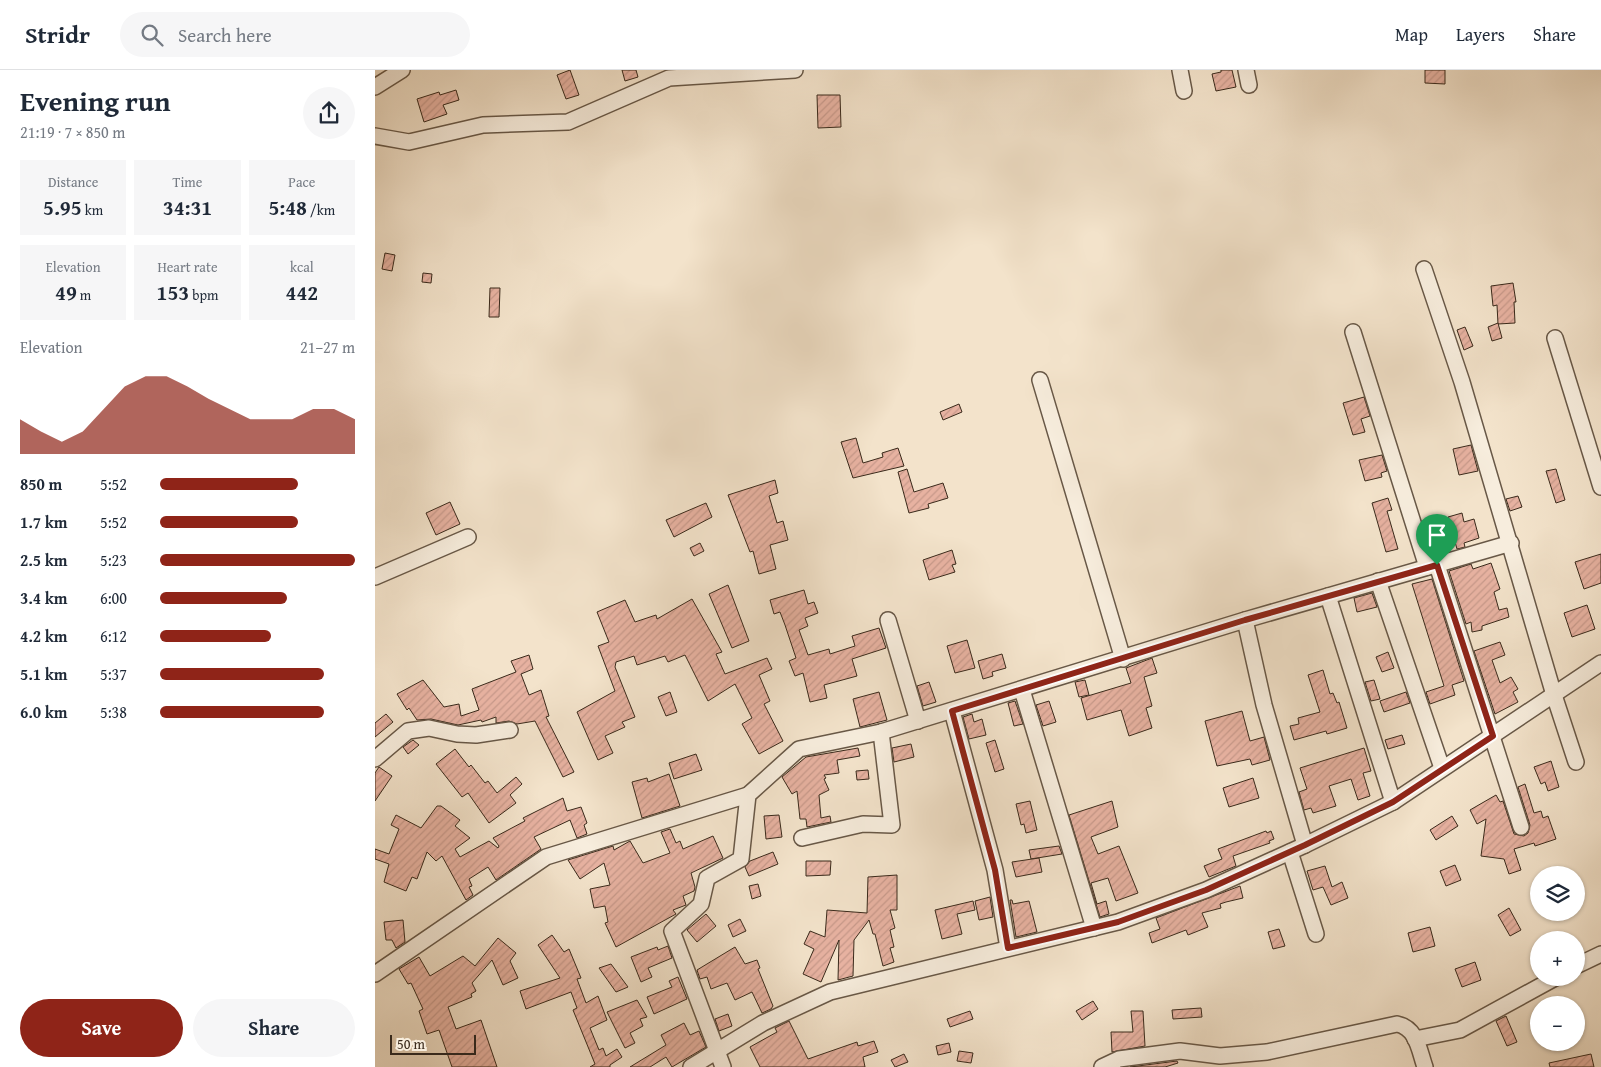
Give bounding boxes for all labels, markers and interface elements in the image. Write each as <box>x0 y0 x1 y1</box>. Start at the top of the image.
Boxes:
search box <box>120 12 470 57</box>
text: Stridr <box>25 17 90 52</box>
icon: search <box>138 21 166 49</box>
text: Search here <box>178 21 272 49</box>
text: Map <box>1395 21 1428 48</box>
text: Layers <box>1456 21 1505 48</box>
text: Share <box>1533 21 1576 48</box>
text: Evening run <box>20 80 171 121</box>
button: share <box>303 87 355 139</box>
text: 21:19 · 7 × 850 m <box>20 120 125 144</box>
text: Distance <box>48 172 98 192</box>
text: Time <box>173 172 202 192</box>
text: Pace <box>288 172 315 192</box>
text: 5.95 <box>43 192 82 223</box>
text: 34:31 <box>163 192 212 223</box>
text: 5:48 <box>268 192 307 223</box>
text: km <box>82 200 103 220</box>
text: /km <box>307 200 335 220</box>
text: Elevation <box>46 257 101 277</box>
text: Heart rate <box>157 257 218 277</box>
text: kcal <box>290 257 314 277</box>
text: 49 <box>55 277 77 308</box>
text: 153 <box>157 277 189 308</box>
text: 442 <box>286 277 318 308</box>
text: m <box>77 285 91 305</box>
text: bpm <box>189 285 218 305</box>
text: Elevation <box>20 335 83 359</box>
text: 21–27 m <box>300 335 355 359</box>
text: 850 m <box>20 472 62 496</box>
text: 5:52 <box>100 472 127 496</box>
text: 1.7 km <box>20 510 67 534</box>
text: 5:52 <box>100 510 127 534</box>
pin <box>1416 514 1458 565</box>
icon: arrive <box>1423 521 1451 549</box>
text: 2.5 km <box>20 548 67 572</box>
text: 5:23 <box>100 548 127 572</box>
text: 3.4 km <box>20 586 67 610</box>
text: 6:00 <box>100 586 127 610</box>
text: 4.2 km <box>20 624 67 648</box>
text: 6:12 <box>100 624 127 648</box>
text: 5.1 km <box>20 662 67 686</box>
text: 5:37 <box>100 662 127 686</box>
text: 6.0 km <box>20 700 67 724</box>
text: 5:38 <box>100 700 127 724</box>
map controls <box>1530 866 1585 1051</box>
button: layers <box>1530 866 1585 921</box>
button: + <box>1530 931 1585 986</box>
button: − <box>1530 996 1585 1051</box>
button: Save <box>20 999 183 1057</box>
button: Share <box>193 999 355 1057</box>
scale bar <box>390 1032 476 1055</box>
text: 50 m <box>397 1034 425 1054</box>

